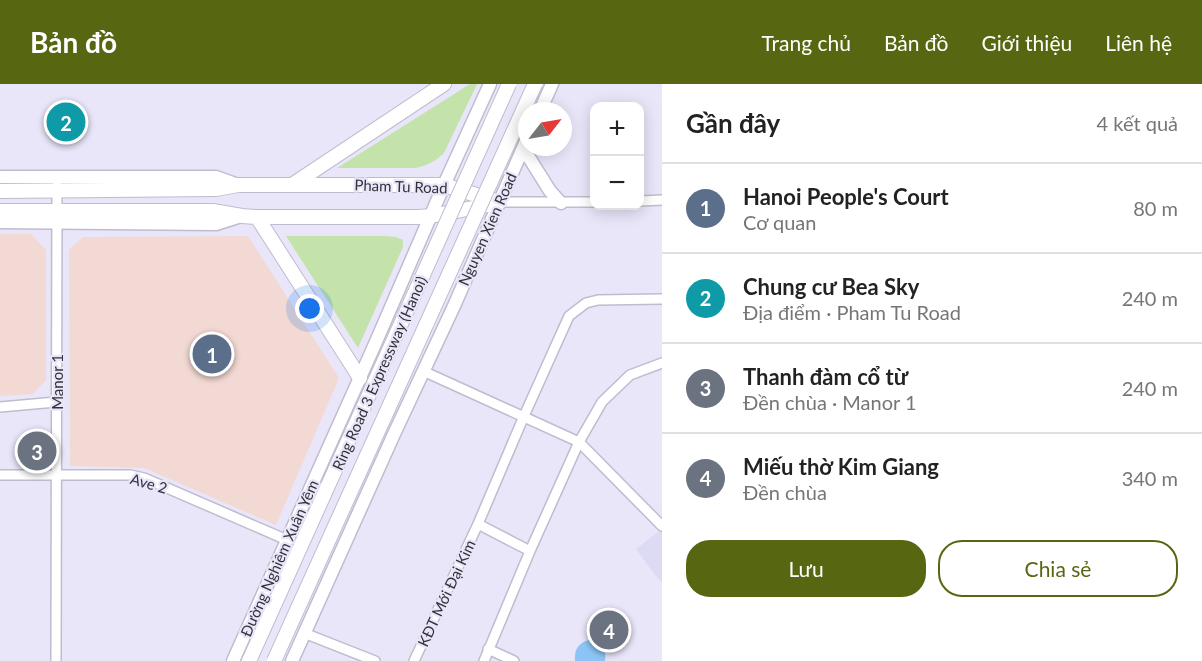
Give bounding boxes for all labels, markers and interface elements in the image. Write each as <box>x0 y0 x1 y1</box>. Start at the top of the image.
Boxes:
text: Bản đồ <box>30 25 117 59</box>
text: Trang chủ <box>761 30 851 55</box>
text: Bản đồ <box>884 30 949 55</box>
text: Giới thiệu <box>982 30 1072 55</box>
text: Liên hệ <box>1105 30 1172 55</box>
pin: 2 <box>46 99 86 144</box>
north arrow <box>518 102 572 156</box>
map controls <box>590 102 644 210</box>
button: + <box>590 102 644 156</box>
text: Gần đây <box>686 107 780 139</box>
text: 4 kết quả <box>1097 111 1178 135</box>
button: − <box>590 156 644 210</box>
street label: Nguyen Xien Road <box>454 170 520 288</box>
street label: Pham Tu Road <box>354 175 448 197</box>
text: Hanoi People's Court <box>743 183 949 210</box>
text: 1 <box>700 196 711 220</box>
text: 80 m <box>1133 196 1178 220</box>
text: Cơ quan <box>743 210 816 234</box>
street label: Ring Road 3 Expressway (Hanoi) <box>328 273 430 473</box>
text: Chung cư Bea Sky <box>743 273 919 300</box>
text: 2 <box>700 286 711 310</box>
text: 240 m <box>1122 286 1178 310</box>
your location <box>295 294 324 323</box>
text: Địa điểm · Pham Tu Road <box>743 300 961 324</box>
pin: 1 <box>192 332 232 376</box>
street label: Manor 1 <box>48 354 66 410</box>
text: Thanh đàm cổ từ <box>743 363 908 390</box>
text: 3 <box>700 376 711 400</box>
text: 240 m <box>1122 376 1178 400</box>
text: Đền chùa · Manor 1 <box>743 390 917 414</box>
pin: 3 <box>18 428 57 473</box>
text: Miếu thờ Kim Giang <box>743 453 939 480</box>
text: 4 <box>700 466 711 490</box>
text: 340 m <box>1122 466 1178 490</box>
street label: Ave 2 <box>128 469 170 497</box>
street label: Đường Nghiêm Xuân Yêm <box>236 477 322 639</box>
text: Đền chùa <box>743 480 827 504</box>
street label: KĐT Mới Đại Kim <box>413 537 479 649</box>
button: Lưu <box>686 540 926 597</box>
button: Chia sẻ <box>938 540 1178 597</box>
pin: 4 <box>590 608 628 652</box>

